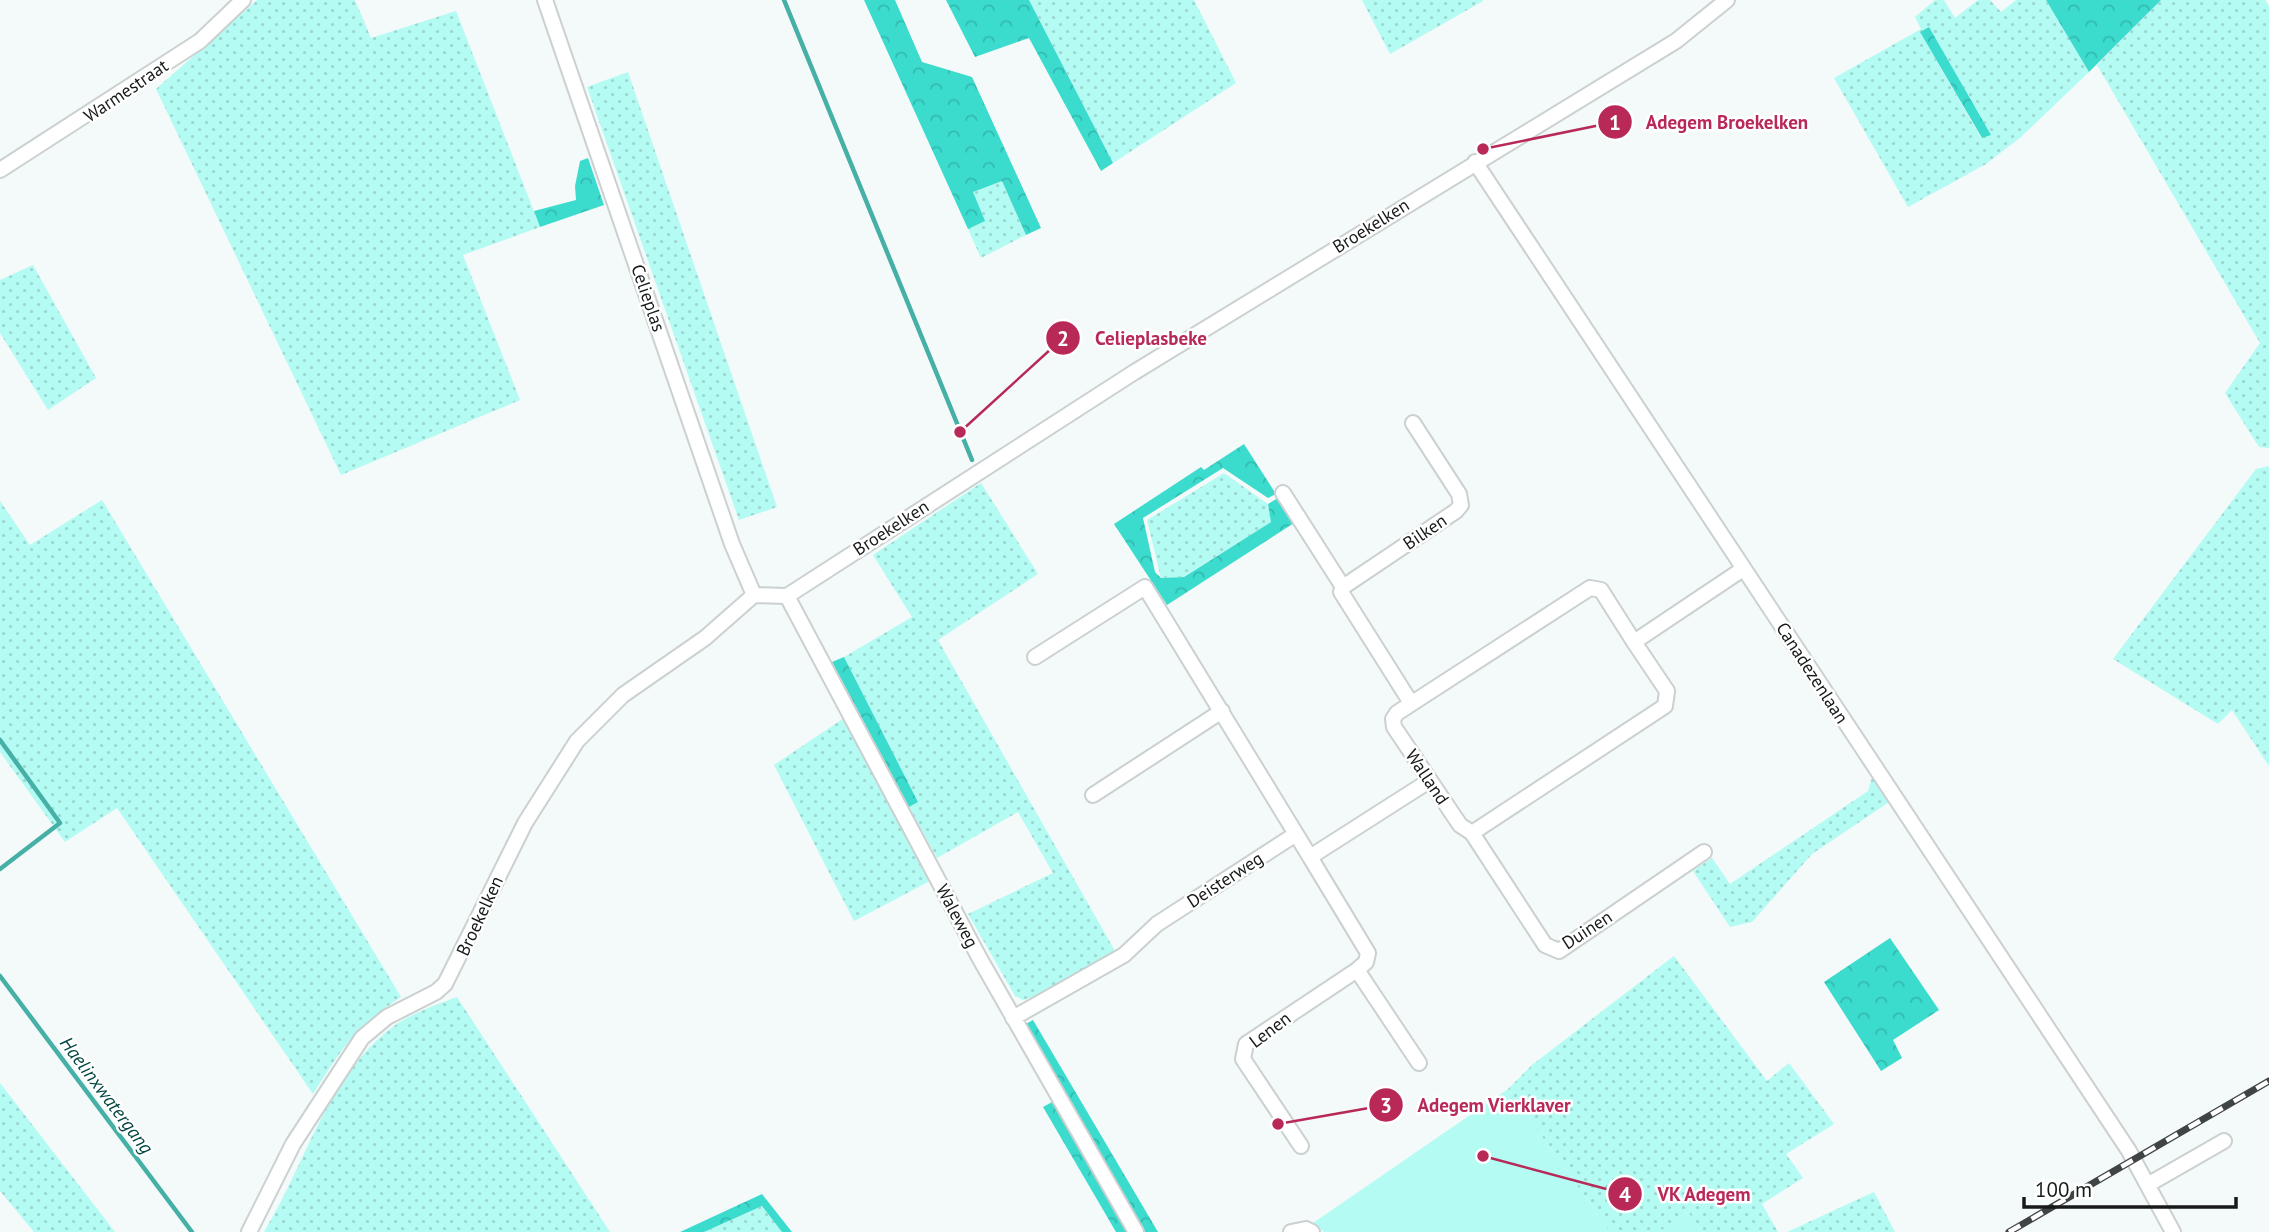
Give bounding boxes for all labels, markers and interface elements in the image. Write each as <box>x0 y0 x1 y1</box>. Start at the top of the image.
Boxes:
street label: Warmestraat <box>79 54 172 127</box>
callout: Adegem Broekelken <box>1597 102 1823 142</box>
text: 1 <box>1609 109 1621 136</box>
text: Adegem Broekelken <box>1646 110 1808 134</box>
street label: Broekelken <box>1328 193 1413 258</box>
street label: Celieplas <box>626 261 671 334</box>
callout: Celieplasbeke <box>1046 318 1221 358</box>
text: 2 <box>1057 325 1069 352</box>
text: Celieplasbeke <box>1095 326 1207 350</box>
street label: Broekelken <box>849 495 933 561</box>
street label: Bilken <box>1398 509 1451 555</box>
street label: Canadezenlaan <box>1771 618 1854 728</box>
street label: Walland <box>1401 745 1454 809</box>
street label: Deisterweg <box>1182 846 1267 913</box>
street label: Broekelken <box>451 872 508 959</box>
street label: Waleweg <box>931 880 984 952</box>
street label: Duinen <box>1557 905 1616 954</box>
street label: Lenen <box>1244 1007 1295 1053</box>
water label: Haelinxwatergang <box>55 1031 159 1159</box>
callout: Adegem Vierklaver <box>1368 1085 1585 1125</box>
text: 3 <box>1380 1092 1392 1119</box>
text: Adegem Vierklaver <box>1417 1093 1571 1117</box>
scale bar <box>2024 1166 2236 1210</box>
callout: VK Adegem <box>1607 1174 1765 1214</box>
text: 100 m <box>2035 1176 2092 1203</box>
text: 4 <box>1619 1181 1631 1208</box>
text: VK Adegem <box>1656 1182 1751 1206</box>

